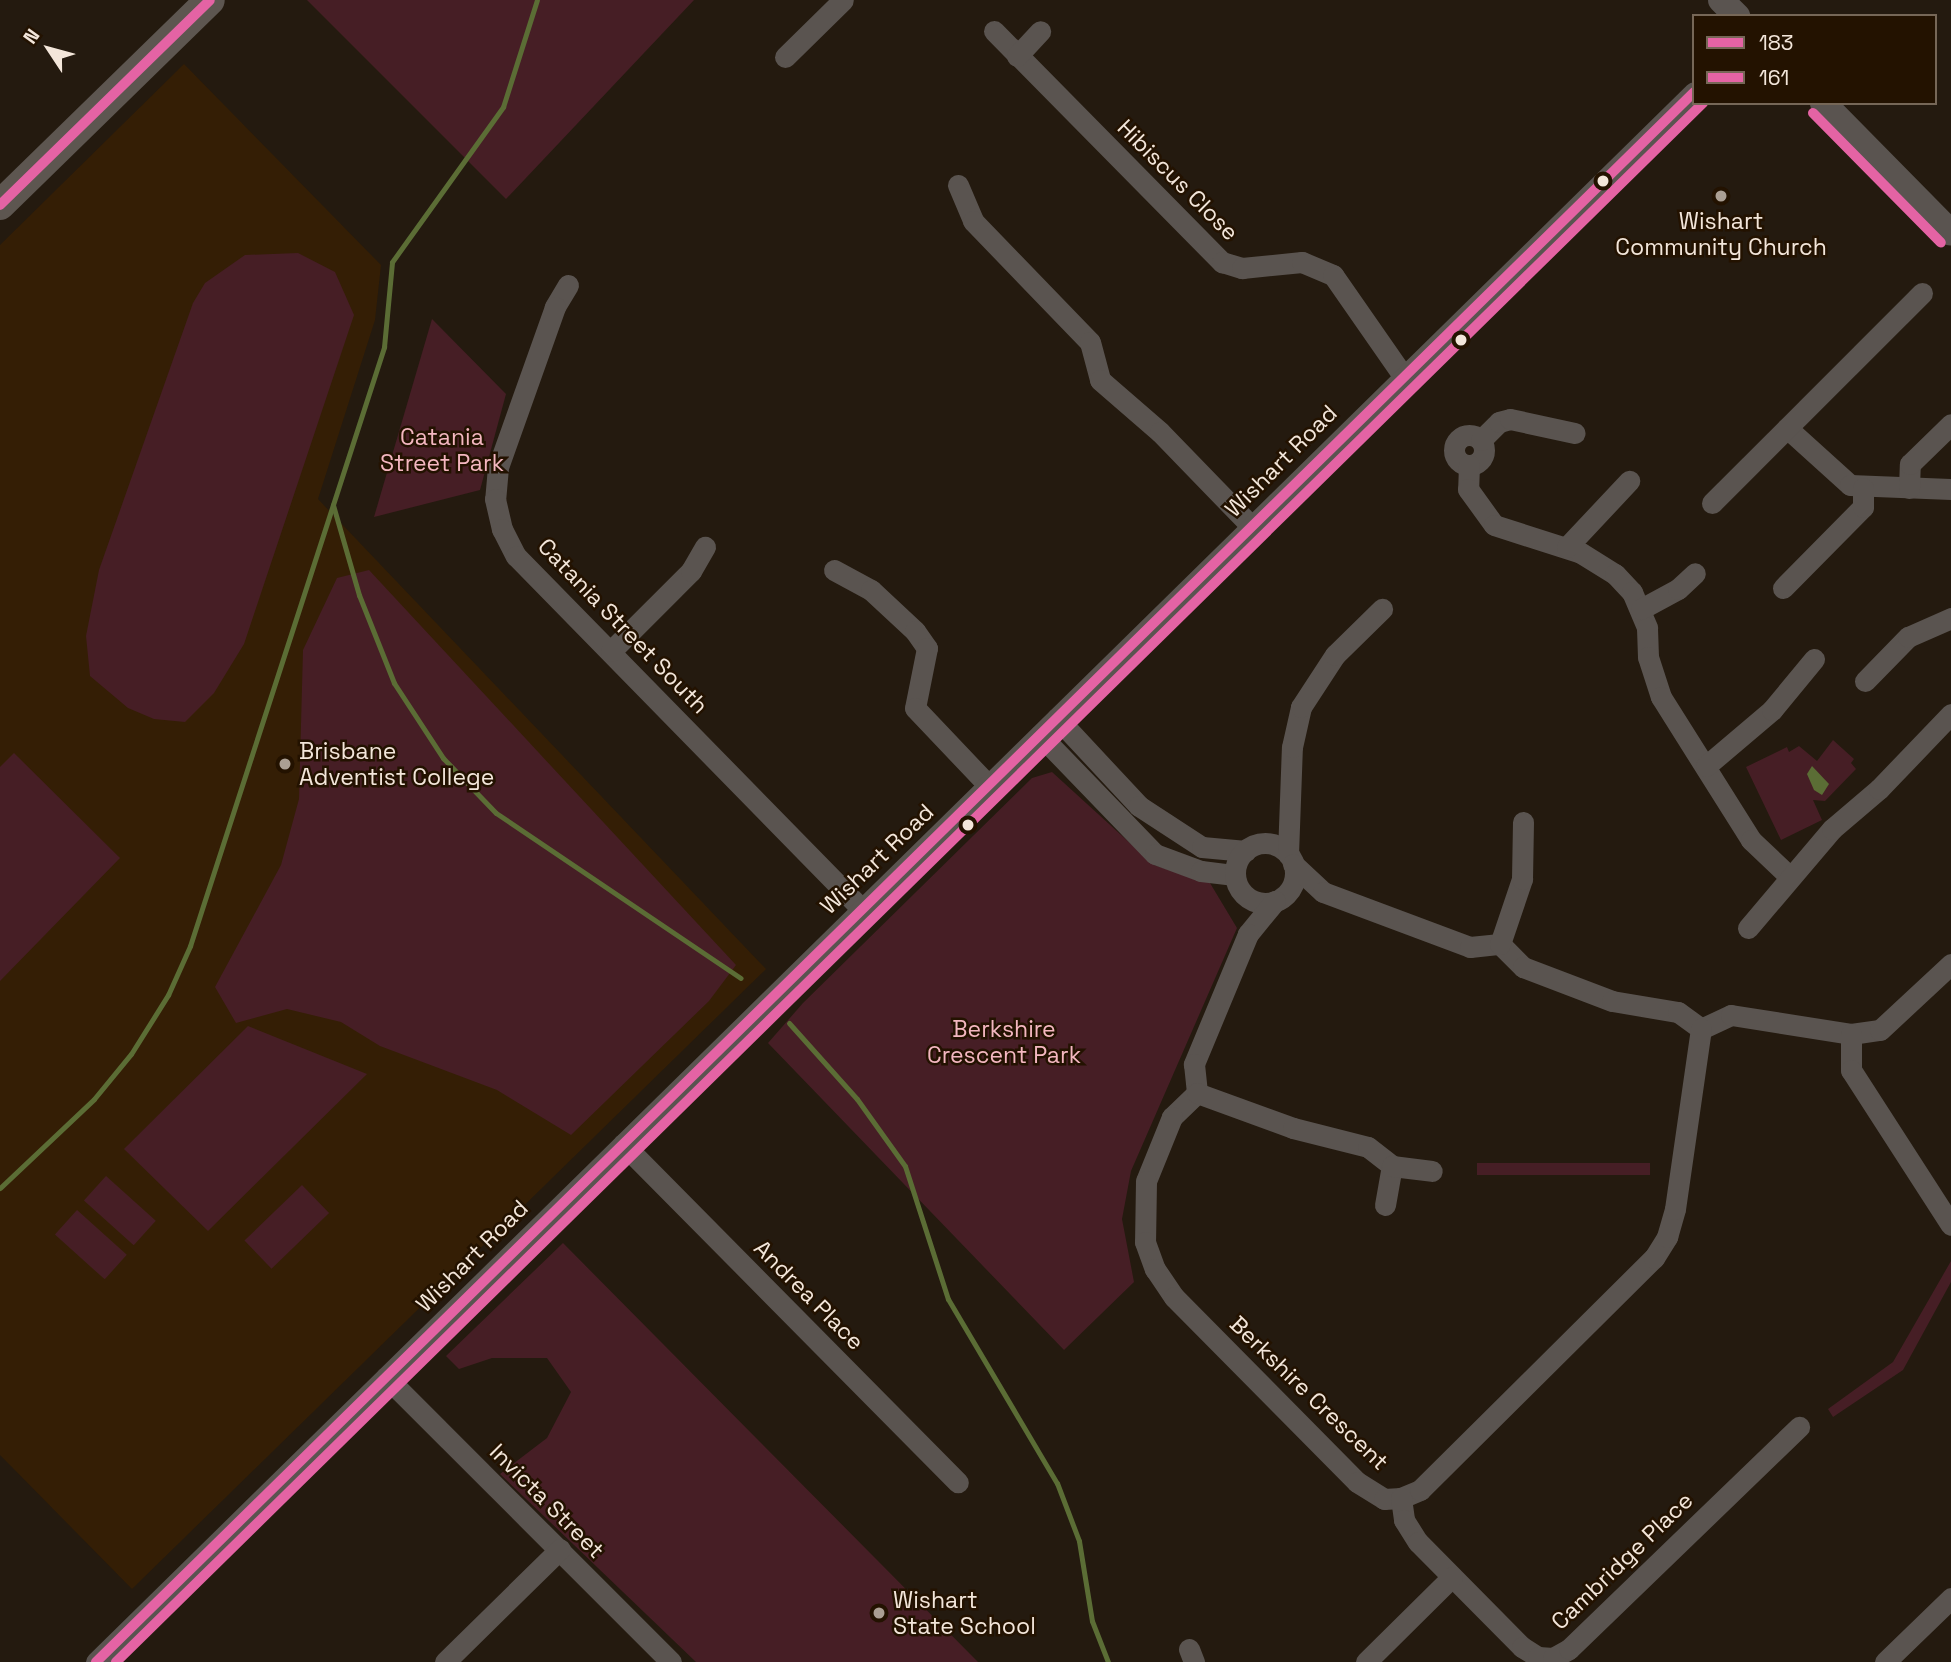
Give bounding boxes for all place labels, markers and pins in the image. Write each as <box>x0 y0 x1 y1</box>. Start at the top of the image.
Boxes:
unlabelled marker <box>1596 174 1610 188</box>
marker: Wishart Community Church <box>1713 188 1729 204</box>
place label: Wishart Community Church <box>1615 207 1827 261</box>
unlabelled marker <box>1454 333 1468 347</box>
place label: Brisbane Adventist College <box>299 737 494 791</box>
marker: Brisbane Adventist College <box>277 756 293 772</box>
unlabelled marker <box>961 818 975 832</box>
place label: Wishart State School <box>893 1586 1036 1640</box>
marker: Wishart State School <box>871 1605 887 1621</box>

